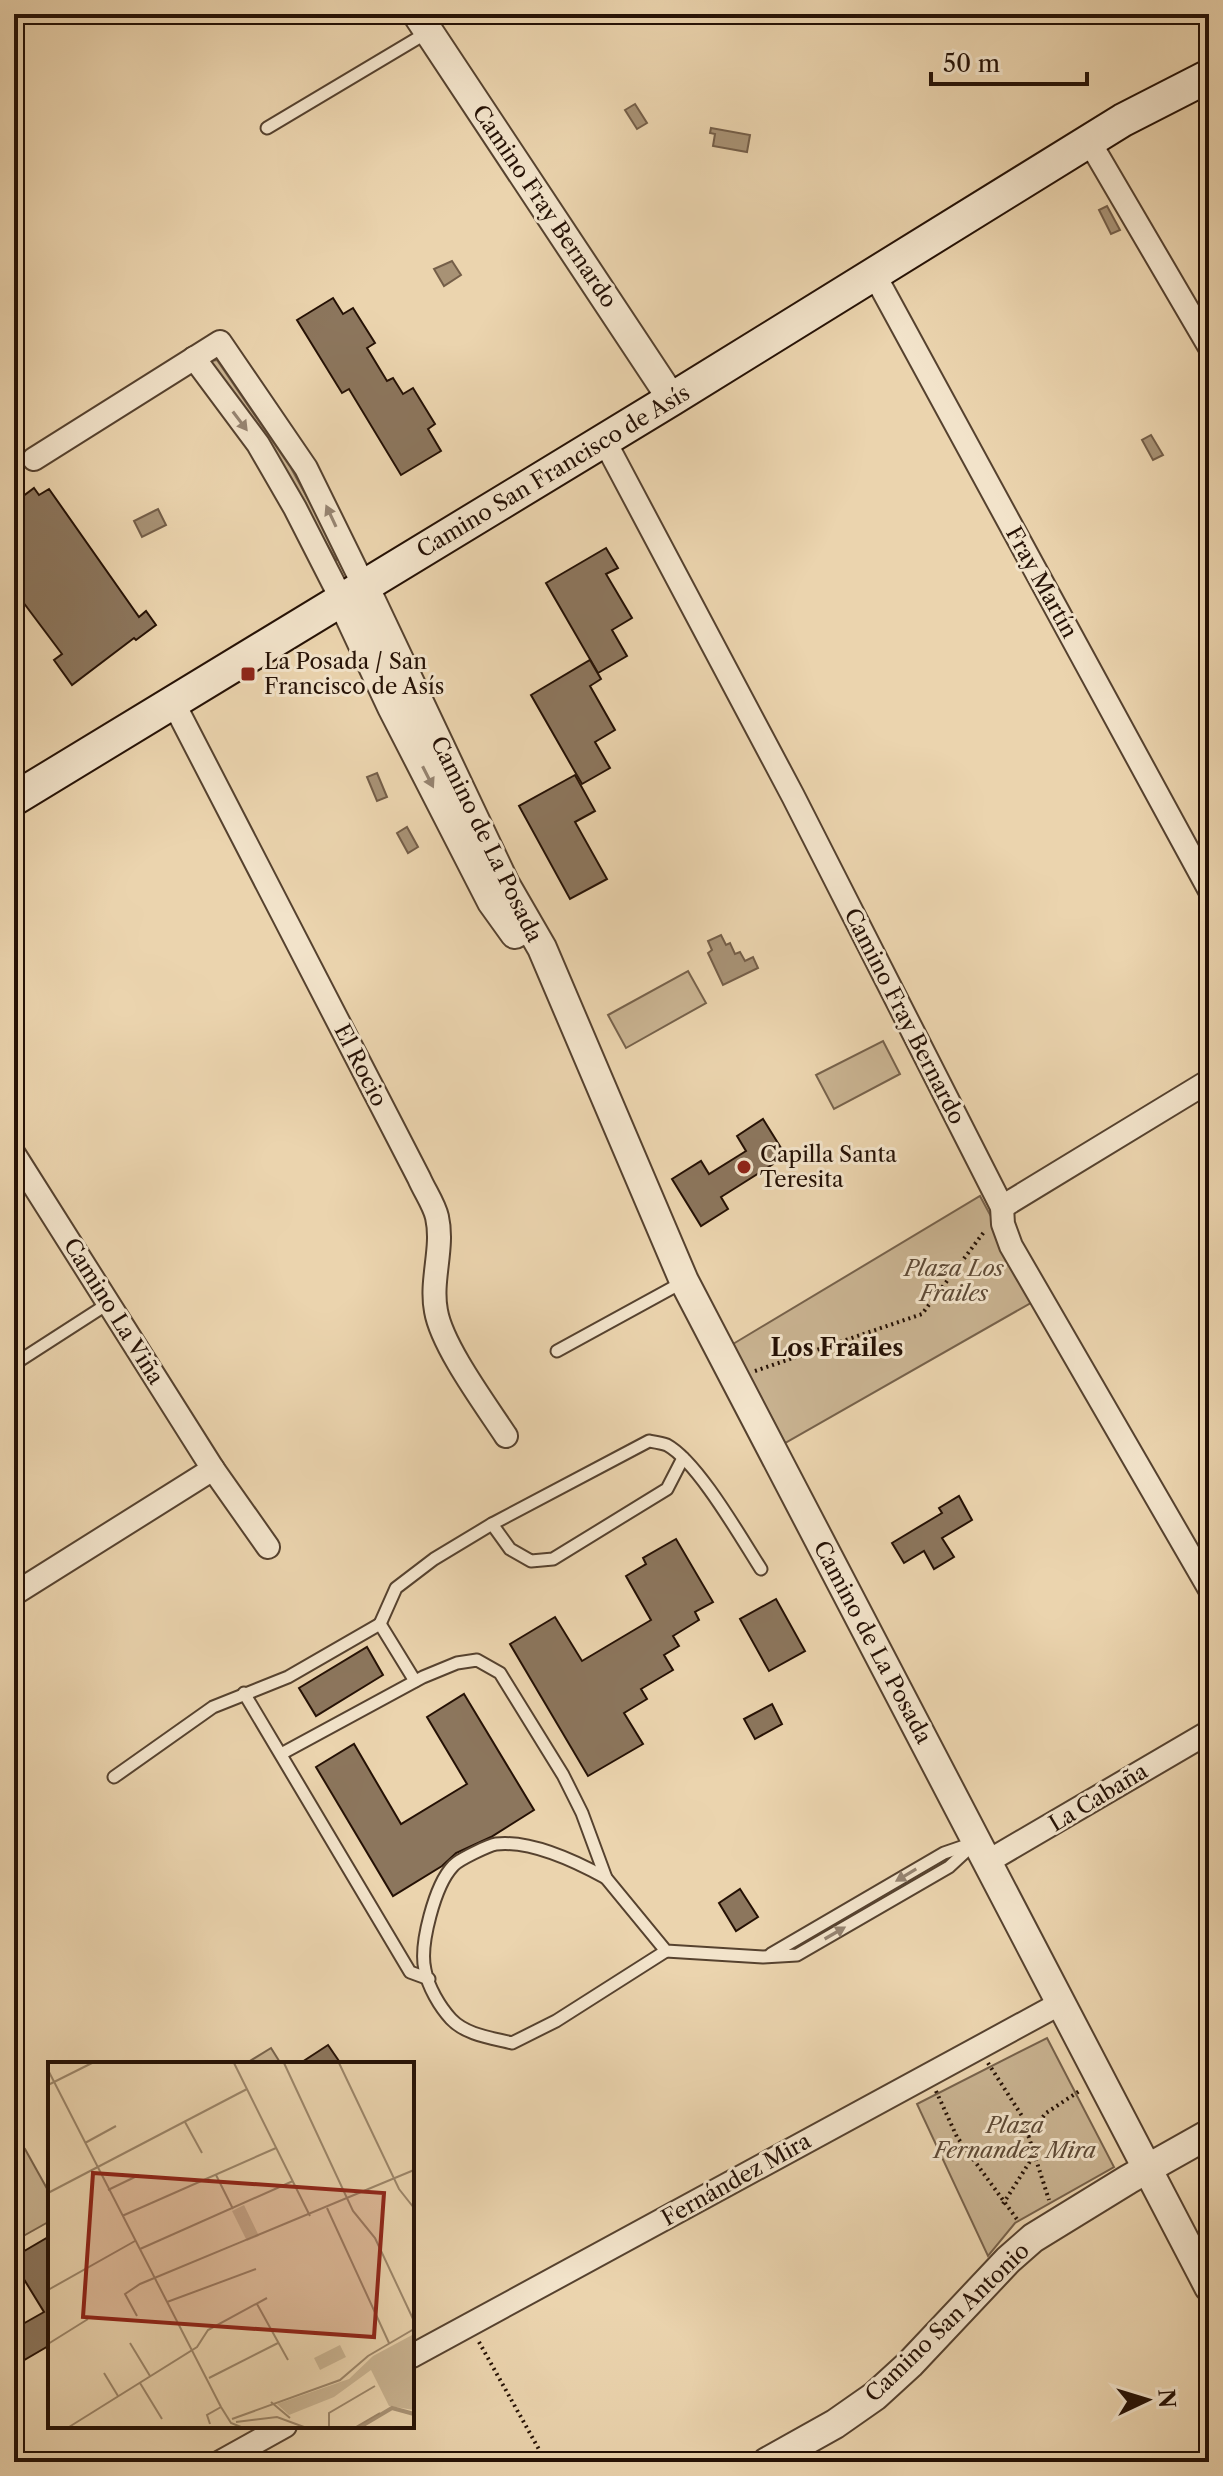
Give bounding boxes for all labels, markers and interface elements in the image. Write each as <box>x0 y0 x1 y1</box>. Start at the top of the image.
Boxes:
scale bar <box>931 36 1087 86</box>
text: 50 m <box>943 49 1000 78</box>
street label: Camino Fray Bernardo <box>467 100 623 313</box>
street label: Camino San Francisco de Asís <box>412 379 695 564</box>
one-way arrow <box>232 410 248 431</box>
one-way arrow <box>324 504 338 527</box>
street label: Fray Martín <box>1000 522 1083 643</box>
place label: La Posada / San Francisco de Asís <box>264 648 444 700</box>
marker: La Posada / San Francisco de Asís <box>239 665 257 683</box>
street label: Camino de La Posada <box>425 732 548 947</box>
one-way arrow <box>421 765 434 788</box>
street label: Camino Fray Bernardo <box>838 904 971 1129</box>
street label: El Rocio <box>328 1020 393 1111</box>
place label: Capilla Santa Teresita <box>760 1141 897 1193</box>
marker: Capilla Santa Teresita <box>735 1158 753 1176</box>
street label: Camino La Viña <box>58 1233 170 1390</box>
park label: Plaza Los Frailes <box>902 1255 1004 1307</box>
district label: Los Frailes <box>771 1333 903 1362</box>
street label: Camino de La Posada <box>808 1536 938 1749</box>
street label: La Cabaña <box>1044 1757 1153 1837</box>
one-way arrow <box>895 1868 917 1882</box>
one-way arrow <box>824 1926 846 1940</box>
inset map <box>48 2062 414 2428</box>
park label: Plaza Fernandez Mira <box>932 2112 1096 2164</box>
street label: Fernández Mira <box>657 2127 816 2232</box>
street label: Camino San Antonio <box>860 2237 1035 2408</box>
north arrow <box>1107 2360 1187 2440</box>
text: N <box>1152 2388 1181 2409</box>

